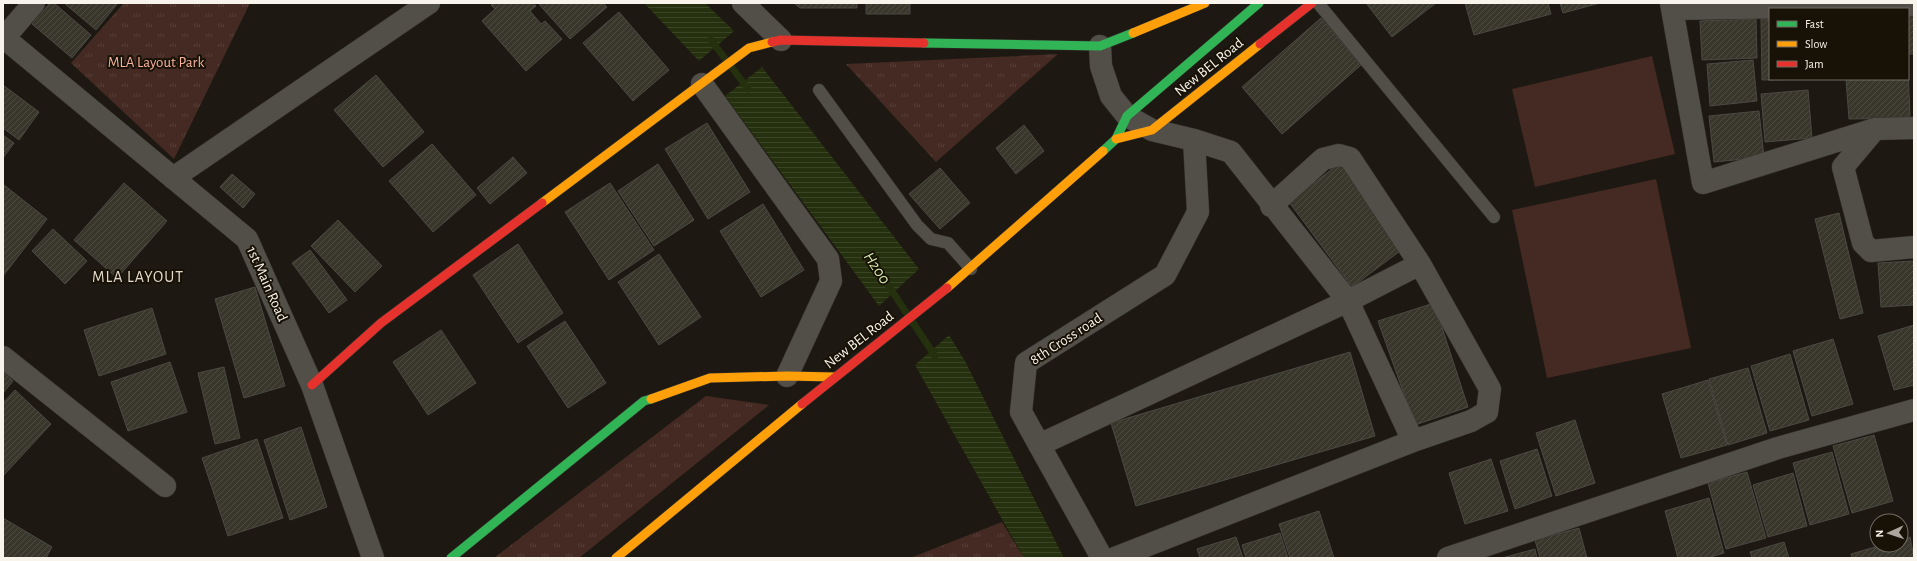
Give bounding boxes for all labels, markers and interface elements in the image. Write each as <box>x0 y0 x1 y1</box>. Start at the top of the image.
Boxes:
legend <box>1769 8 1909 80</box>
text: Fast <box>1805 18 1824 30</box>
street label: New BEL Road <box>1172 35 1246 99</box>
text: Slow <box>1805 38 1827 50</box>
park label: MLA Layout Park <box>108 55 204 70</box>
text: Jam <box>1805 58 1824 70</box>
street label: 1st Main Road <box>244 244 290 324</box>
water label: H200 <box>861 249 893 287</box>
district label: MLA LAYOUT <box>92 269 184 285</box>
street label: New BEL Road <box>822 308 897 372</box>
street label: 8th Cross road <box>1027 310 1105 368</box>
north arrow <box>1869 513 1909 553</box>
text: N <box>1874 529 1885 538</box>

